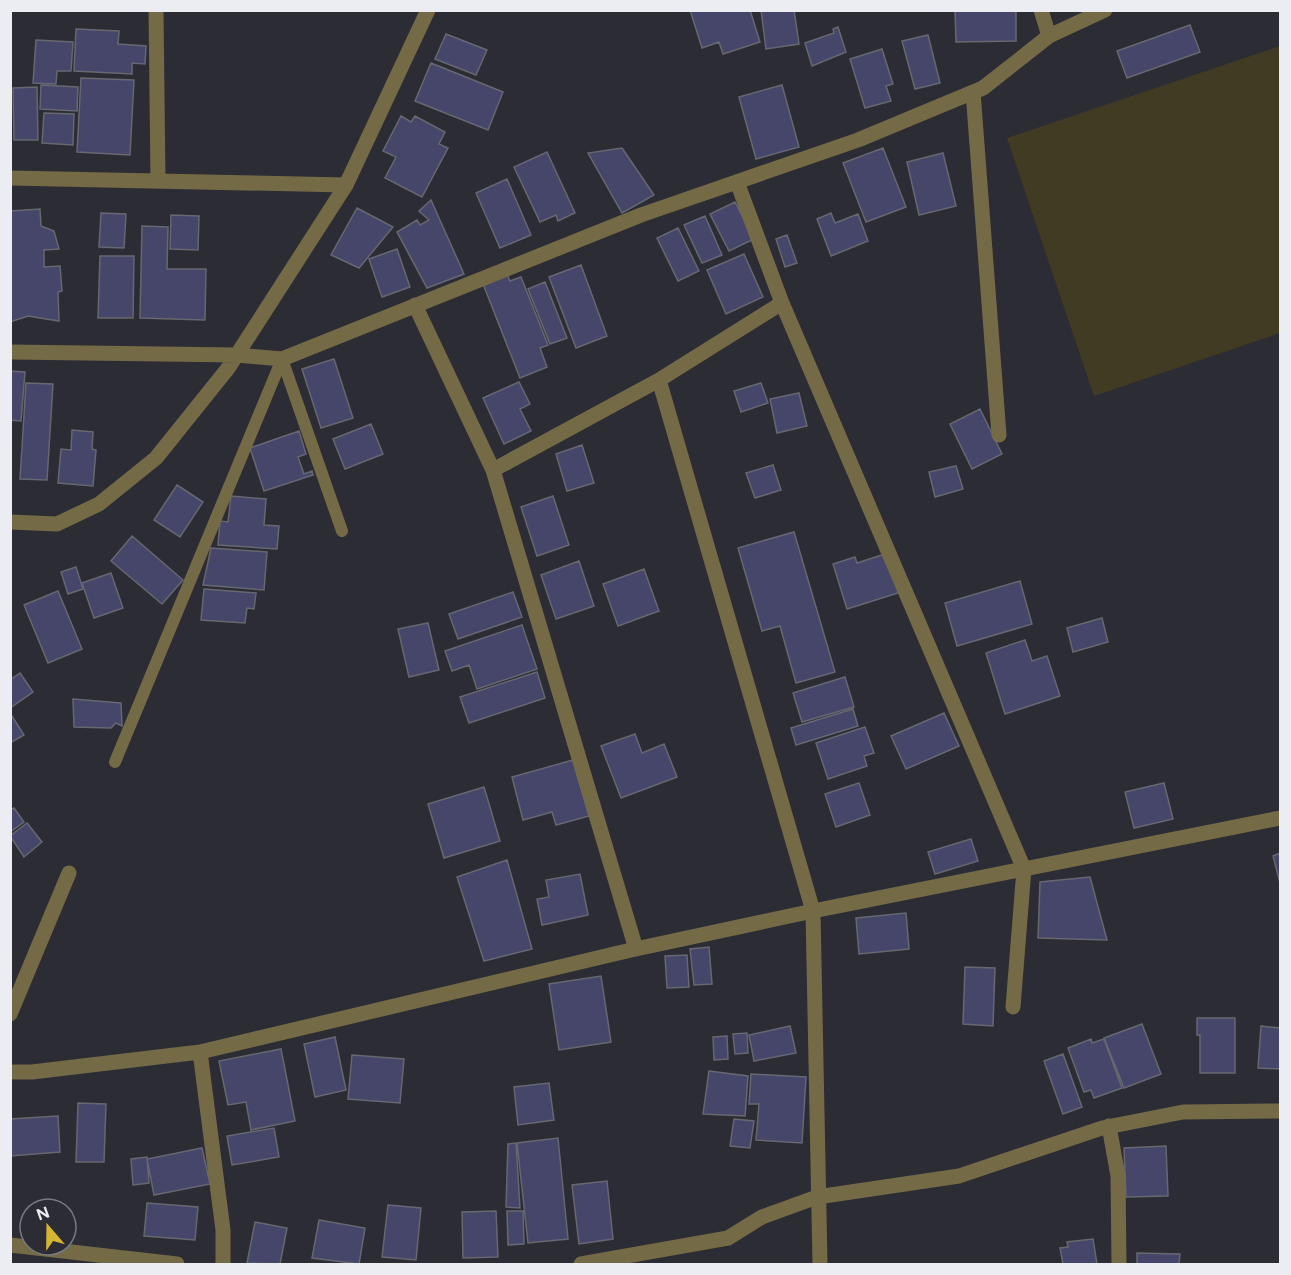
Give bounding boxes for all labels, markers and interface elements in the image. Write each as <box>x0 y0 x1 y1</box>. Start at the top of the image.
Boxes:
north arrow <box>18 1197 78 1257</box>
text: N <box>34 1202 52 1224</box>

